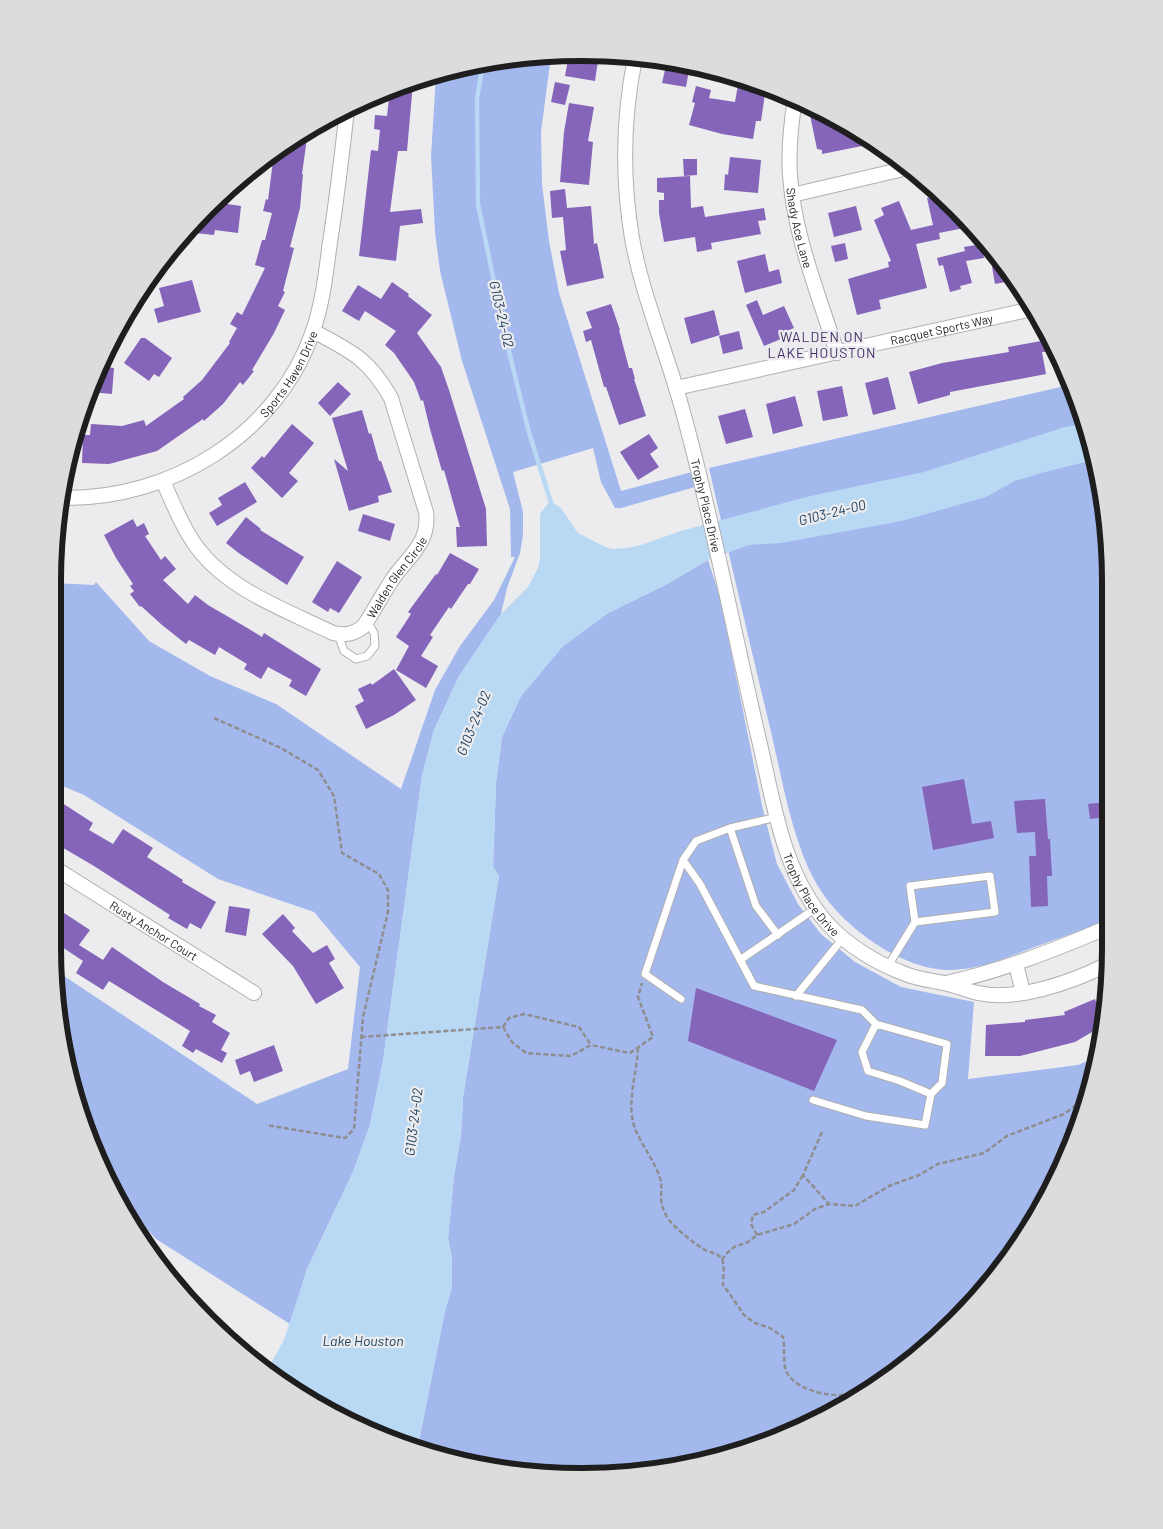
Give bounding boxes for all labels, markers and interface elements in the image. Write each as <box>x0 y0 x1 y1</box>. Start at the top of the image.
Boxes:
street label: Shady Ace Lane <box>784 187 816 270</box>
water label: G103-24-02 <box>486 279 518 349</box>
street label: Racquet Sports Way <box>889 311 995 347</box>
district label: WALDEN ON LAKE HOUSTON <box>767 328 877 361</box>
street label: Sports Haven Drive <box>257 329 319 420</box>
street label: Trophy Place Drive <box>689 457 724 554</box>
water label: G103-24-00 <box>797 495 868 529</box>
street label: Walden Glen Circle <box>364 534 429 621</box>
water label: G103-24-02 <box>452 688 494 758</box>
street label: Trophy Place Drive <box>781 851 843 939</box>
street label: Rusty Anchor Court <box>107 898 200 963</box>
water label: G103-24-02 <box>400 1087 426 1157</box>
water label: Lake Houston <box>322 1332 404 1349</box>

